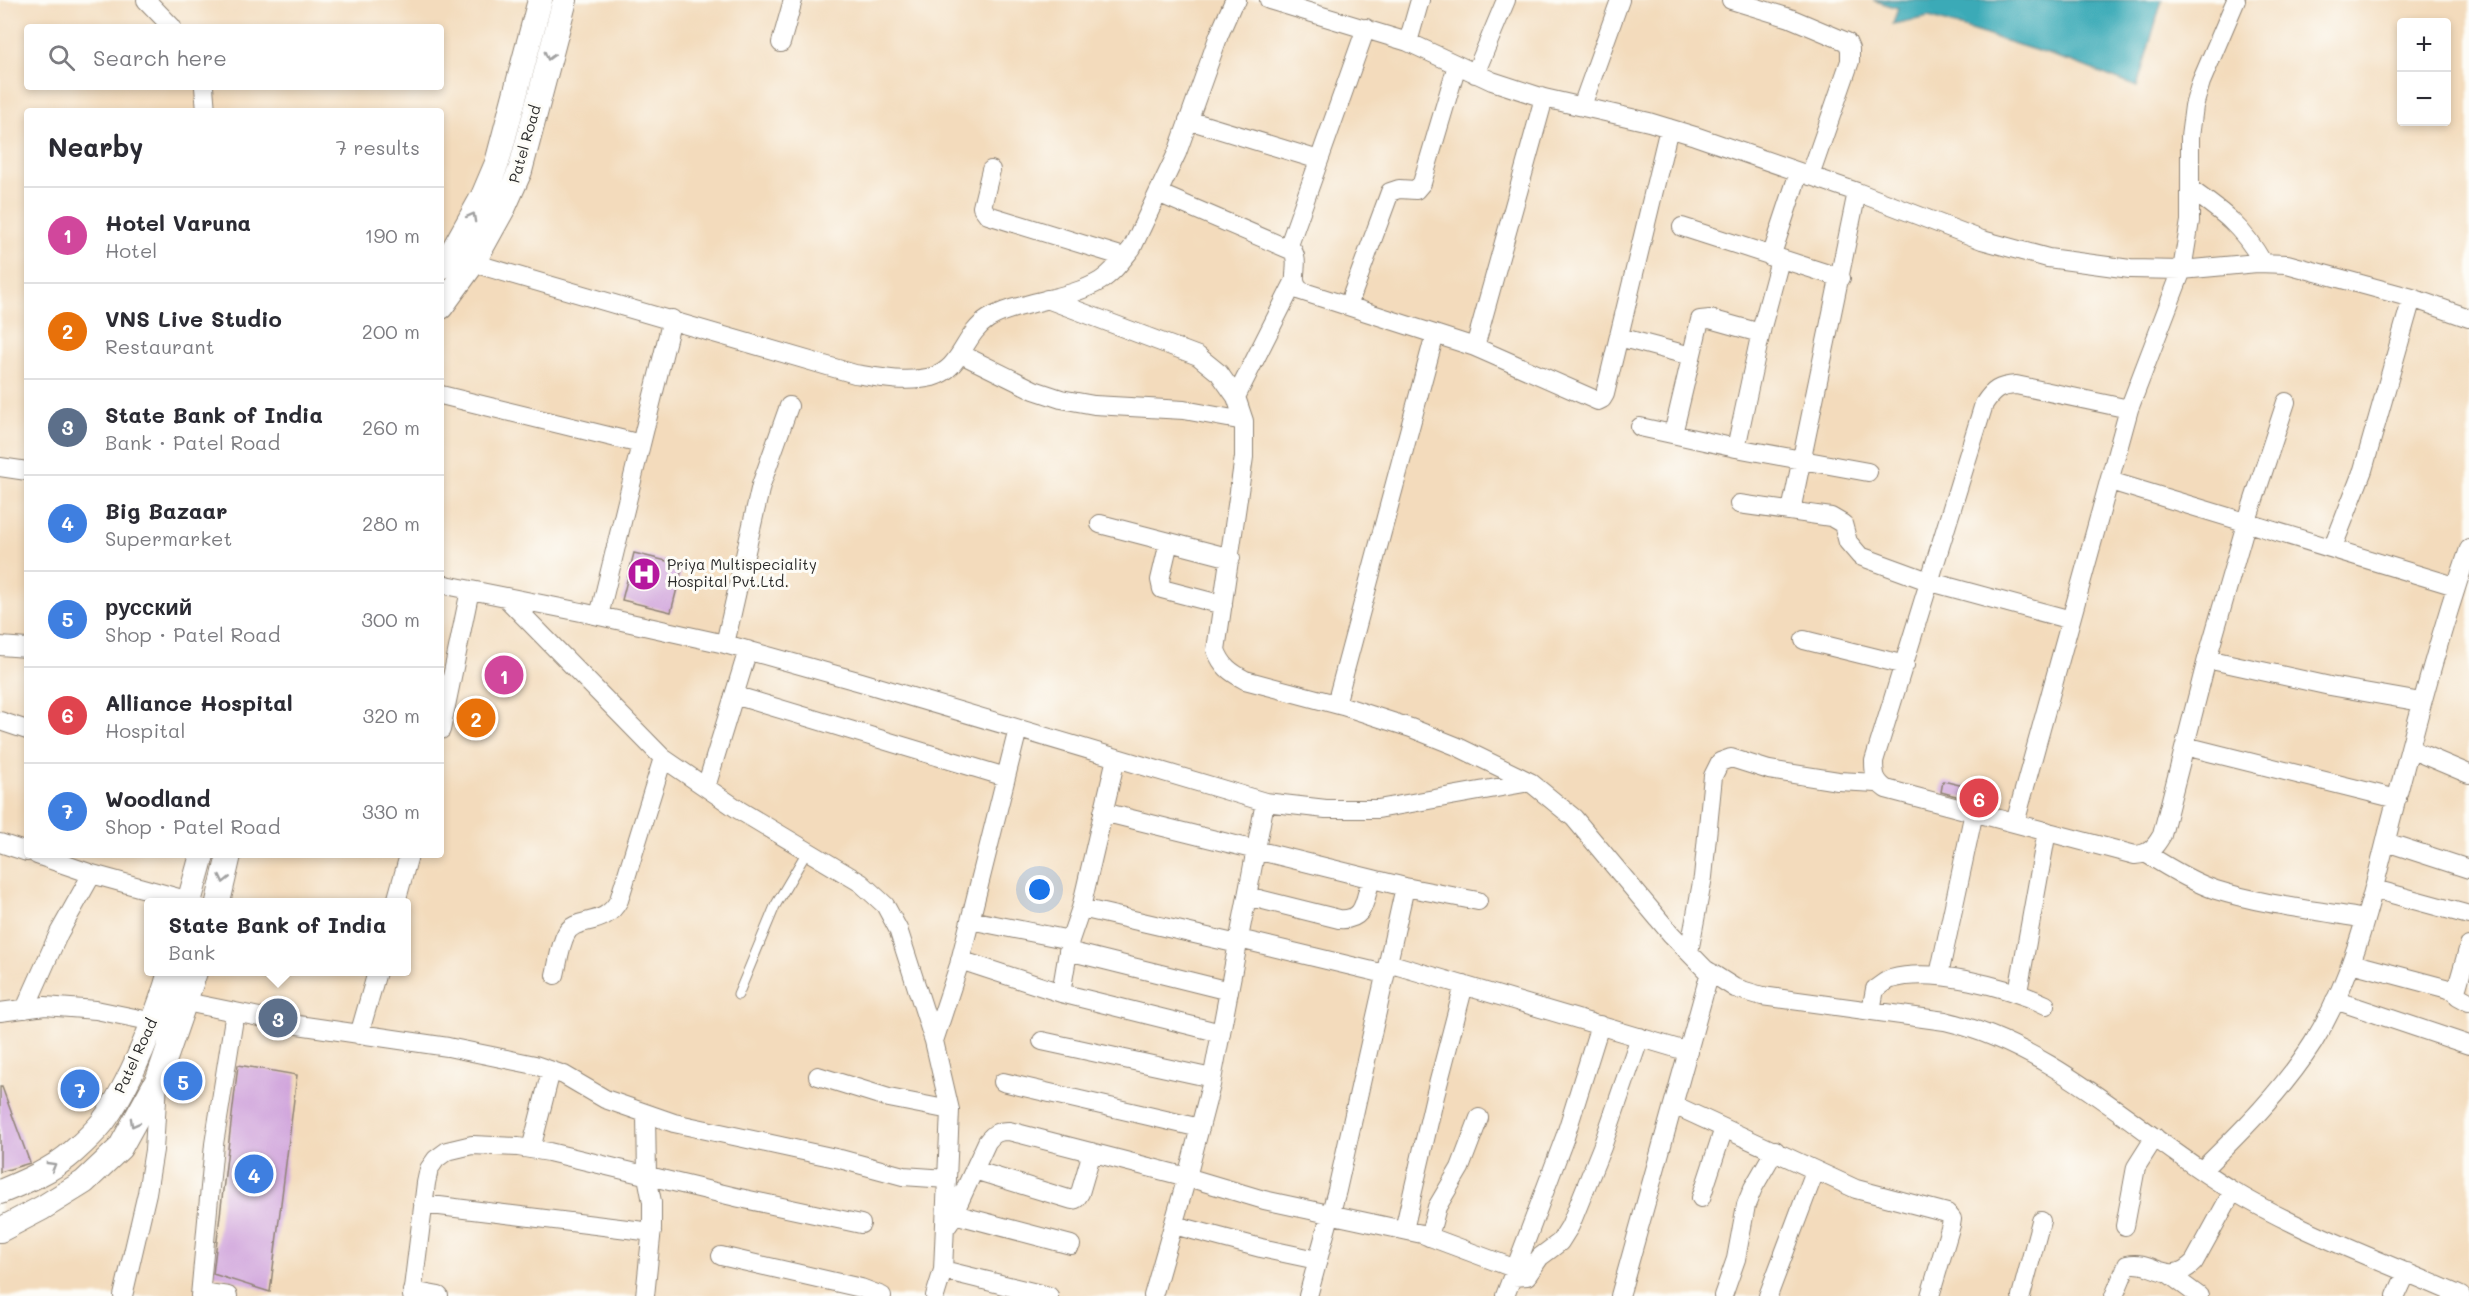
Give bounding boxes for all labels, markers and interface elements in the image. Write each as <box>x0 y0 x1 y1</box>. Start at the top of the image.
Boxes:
map controls <box>2397 18 2451 126</box>
button: + <box>2397 18 2451 72</box>
search box <box>24 24 444 90</box>
icon: search <box>45 41 78 74</box>
text: Search here <box>93 43 227 72</box>
one-way arrow <box>544 51 556 61</box>
button: − <box>2397 72 2451 126</box>
street label: Patel Road <box>503 102 545 185</box>
text: Nearby <box>48 130 143 164</box>
text: 7 results <box>336 134 420 160</box>
text: Hotel Varuna <box>105 208 251 237</box>
one-way arrow <box>465 213 476 223</box>
text: 1 <box>63 222 72 248</box>
text: 190 m <box>365 222 420 248</box>
text: Hotel <box>105 237 157 263</box>
text: VNS Live Studio <box>105 304 282 333</box>
text: 2 <box>62 318 73 344</box>
text: 200 m <box>362 318 420 344</box>
text: Restaurant <box>105 333 215 359</box>
text: State Bank of India <box>105 400 323 429</box>
text: 3 <box>62 414 74 440</box>
text: 260 m <box>362 414 420 440</box>
text: Bank · Patel Road <box>105 429 280 455</box>
text: Big Bazaar <box>105 496 228 525</box>
text: 4 <box>61 510 74 536</box>
text: 280 m <box>362 510 420 536</box>
text: Supermarket <box>105 525 232 551</box>
place label: Priya Multispeciality Hospital Pvt.Ltd. <box>667 554 817 591</box>
hospital icon: Priya Multispeciality Hospital Pvt.Ltd. <box>626 556 662 592</box>
text: русский <box>105 592 192 621</box>
text: 5 <box>62 606 73 632</box>
text: 300 m <box>361 606 420 632</box>
text: Shop · Patel Road <box>105 621 280 647</box>
pin: 1 <box>484 652 524 698</box>
text: Alliance Hospital <box>105 688 293 717</box>
pin: 2 <box>456 696 496 740</box>
text: 6 <box>61 702 74 728</box>
text: 320 m <box>362 702 420 728</box>
text: Hospital <box>105 717 186 743</box>
pin: 6 <box>1960 776 1998 820</box>
text: Woodland <box>105 784 210 813</box>
text: 7 <box>62 798 73 824</box>
text: 330 m <box>362 798 420 824</box>
text: Shop · Patel Road <box>105 813 280 839</box>
one-way arrow <box>218 874 231 884</box>
your location <box>1025 875 1054 904</box>
popup <box>144 898 411 976</box>
text: State Bank of India <box>169 910 387 939</box>
text: Bank <box>169 939 215 965</box>
pin: 3 <box>258 996 298 1040</box>
street label: Patel Road <box>109 1015 161 1096</box>
pin: 5 <box>164 1058 202 1104</box>
pin: 7 <box>60 1066 100 1112</box>
one-way arrow <box>130 1117 141 1127</box>
pin: 4 <box>234 1152 274 1196</box>
one-way arrow <box>46 1161 56 1173</box>

